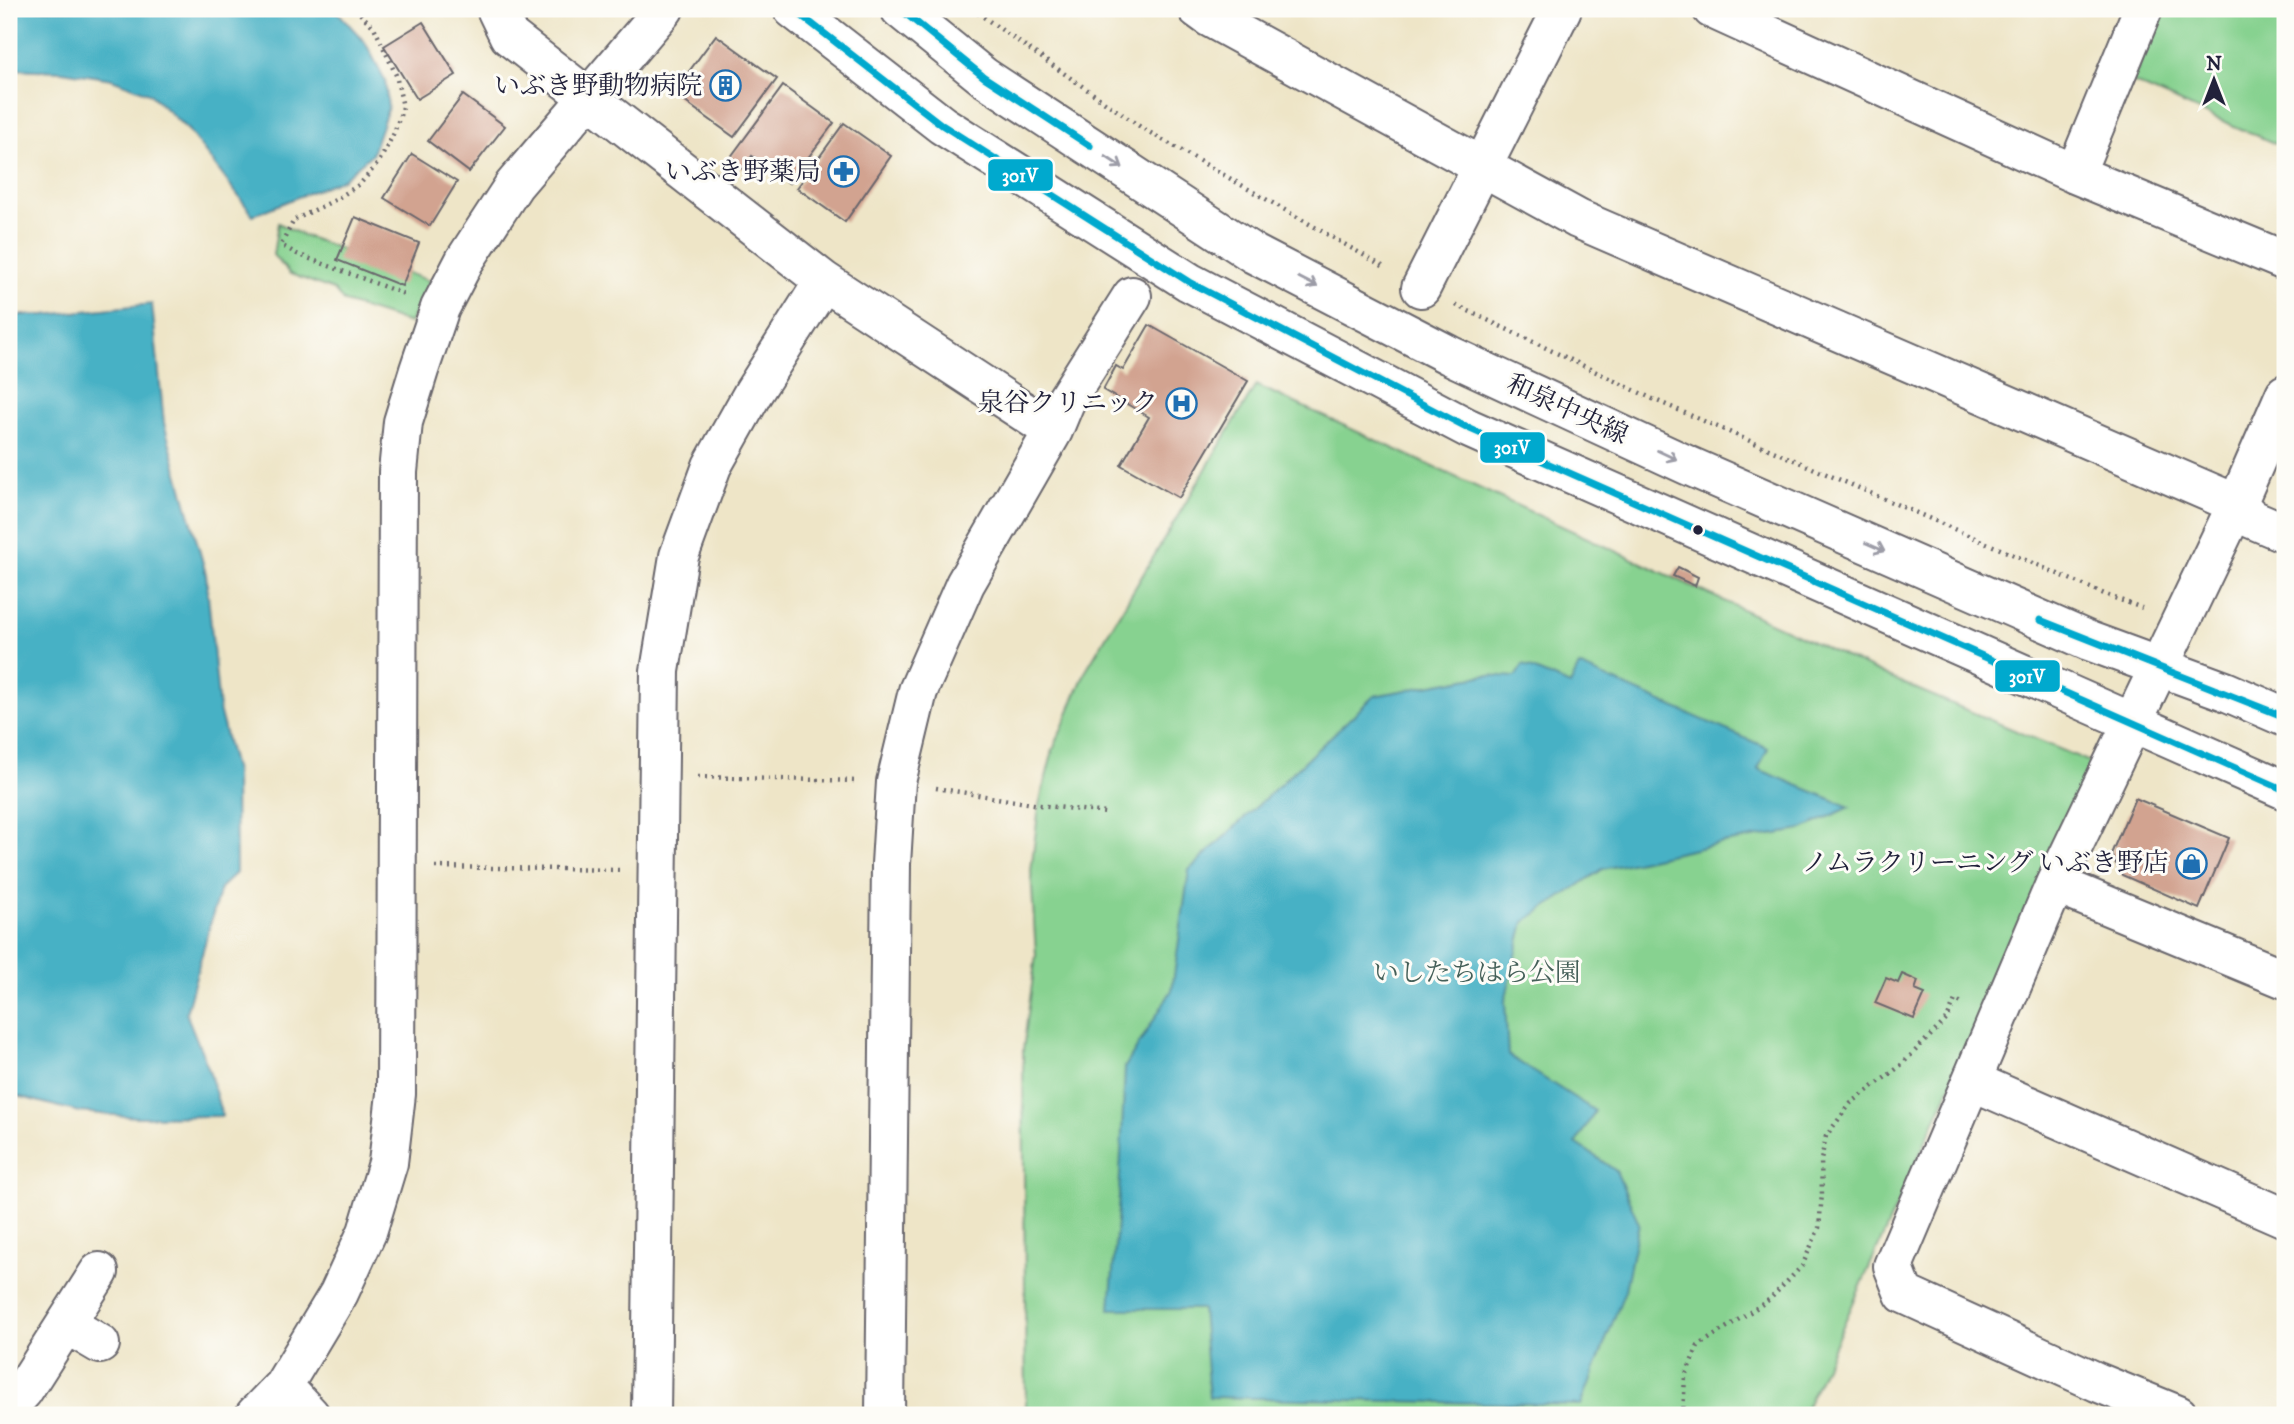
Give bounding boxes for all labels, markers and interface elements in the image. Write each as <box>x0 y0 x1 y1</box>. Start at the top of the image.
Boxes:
north arrow <box>2178 46 2248 116</box>
text: N <box>2206 53 2222 76</box>
building icon: いぶき野動物病院 <box>708 69 742 103</box>
place label: いぶき野動物病院 <box>494 70 702 103</box>
pharmacy icon: いぶき野薬局 <box>827 155 861 189</box>
place label: いぶき野薬局 <box>665 156 821 189</box>
one-way arrow <box>1104 156 1124 170</box>
line badge: 301V <box>987 158 1054 192</box>
text: 301V <box>1002 165 1039 188</box>
one-way arrow <box>1297 275 1318 289</box>
street label: 和泉中央線 <box>1501 368 1633 452</box>
hospital icon: 泉谷クリニック <box>1164 386 1198 420</box>
place label: 泉谷クリニック <box>978 387 1158 420</box>
line badge: 301V <box>1479 431 1546 464</box>
text: 301V <box>1494 437 1531 460</box>
one-way arrow <box>1656 449 1677 462</box>
unlabelled marker <box>1691 523 1705 537</box>
one-way arrow <box>1864 541 1885 554</box>
line badge: 301V <box>1994 659 2061 693</box>
text: 301V <box>2009 666 2046 689</box>
shop icon: ノムラクリーニング いぶき野店 <box>2175 846 2209 880</box>
place label: ノムラクリーニング いぶき野店 <box>1802 847 2169 880</box>
park label: いしたちはら公園 <box>1373 957 1581 990</box>

